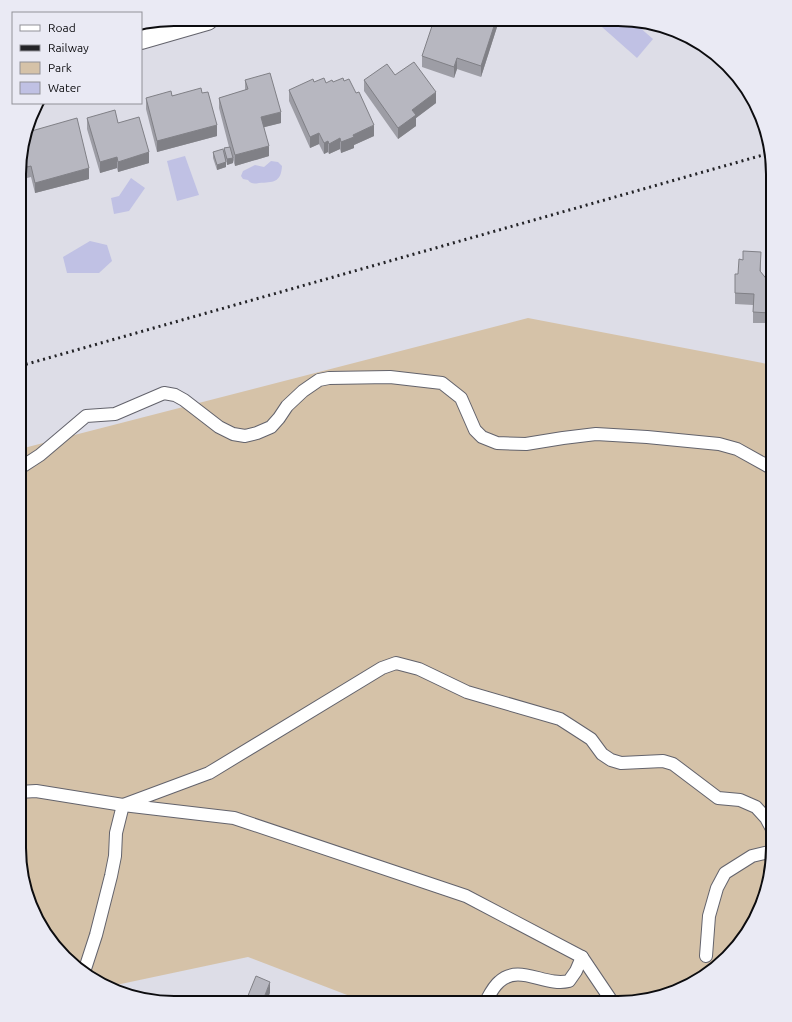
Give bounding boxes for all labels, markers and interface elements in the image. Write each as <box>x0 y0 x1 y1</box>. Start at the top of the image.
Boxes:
legend <box>12 12 142 104</box>
text: Road <box>48 21 76 34</box>
text: Railway <box>48 41 89 54</box>
text: Park <box>48 61 72 74</box>
text: Water <box>48 81 81 94</box>

